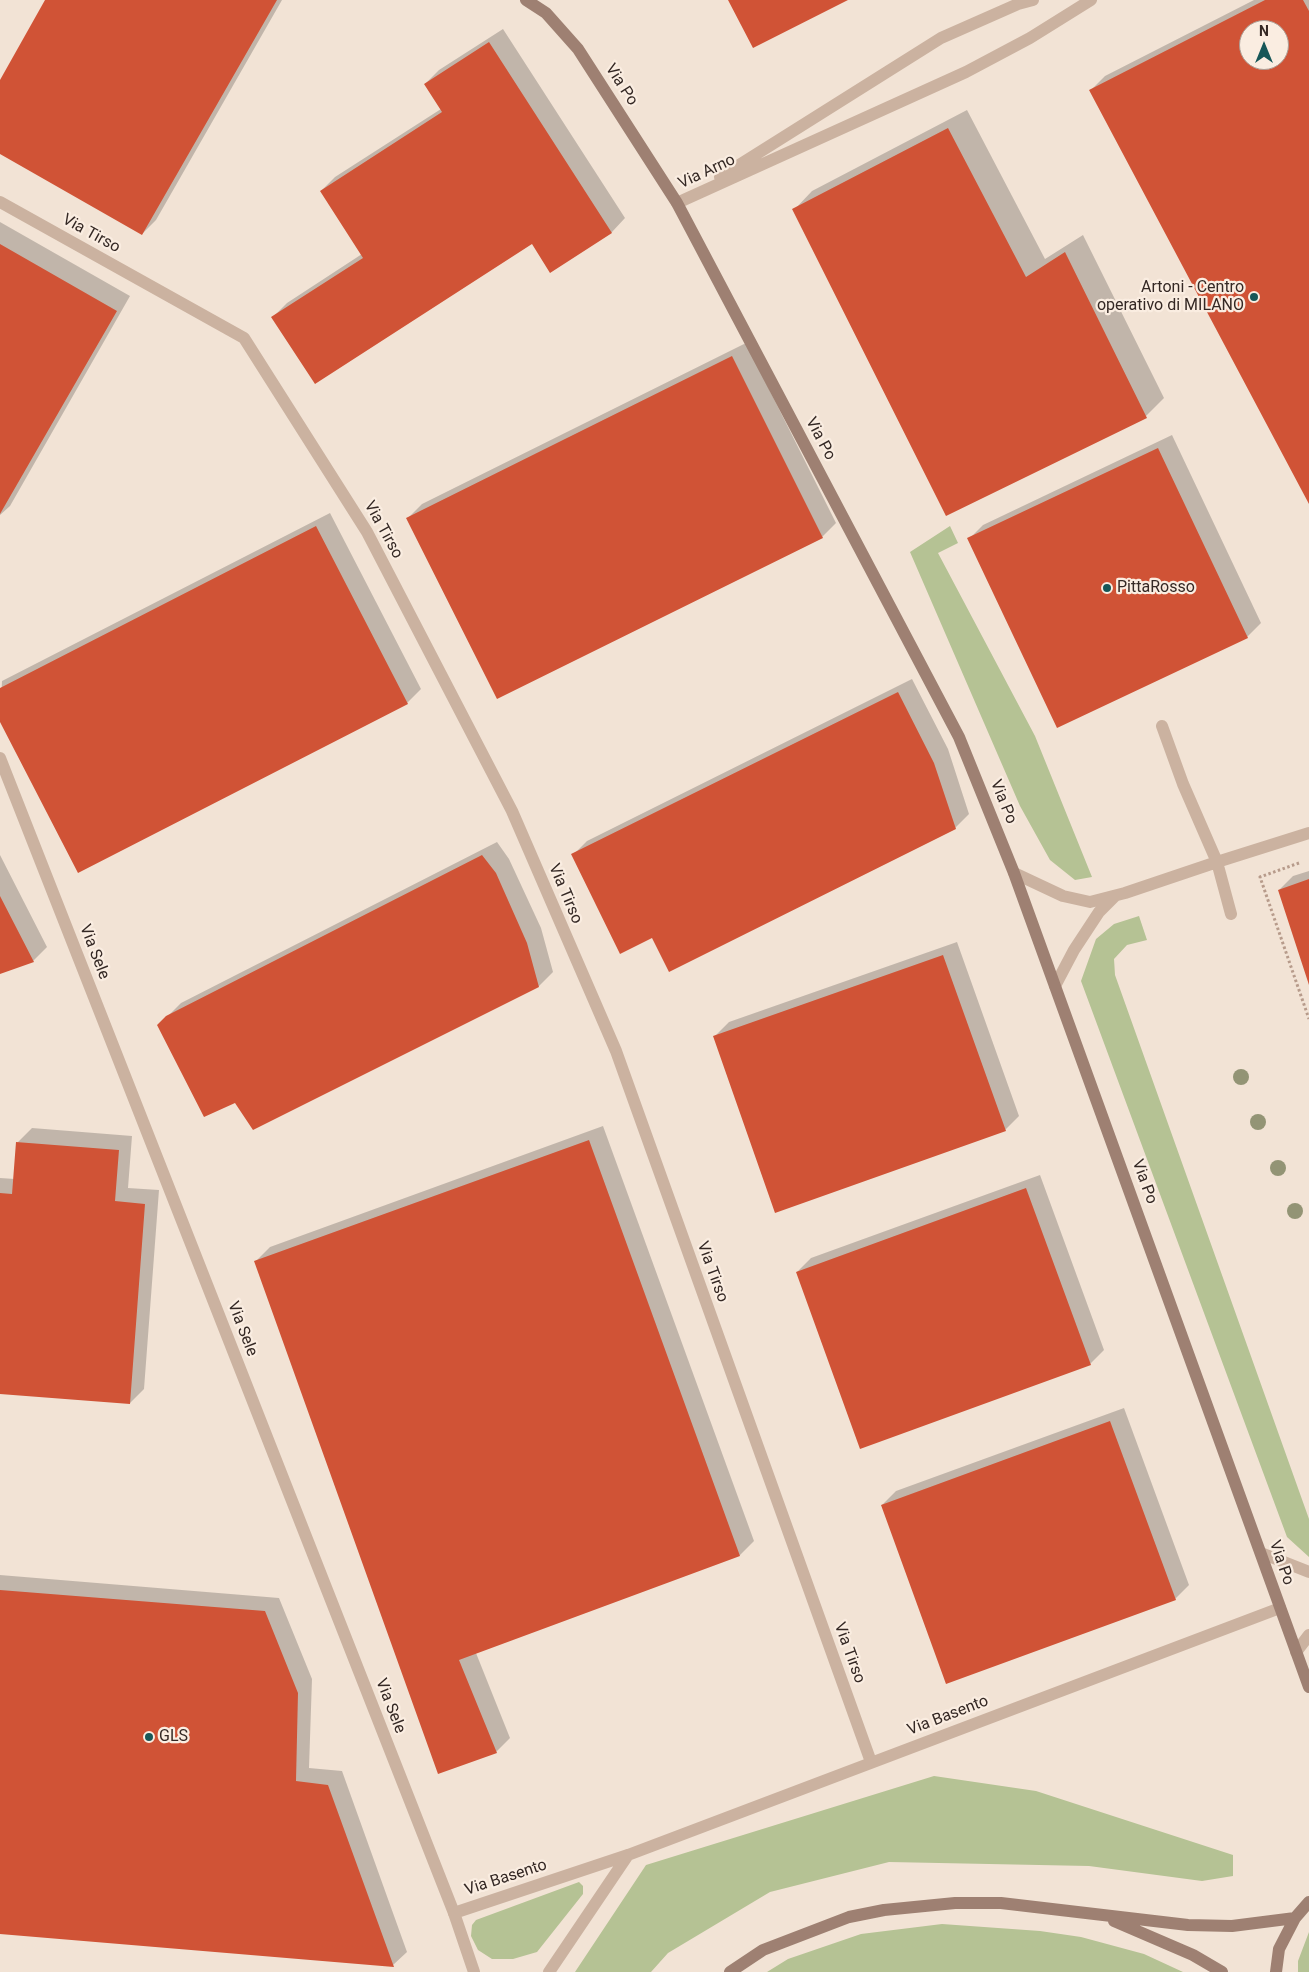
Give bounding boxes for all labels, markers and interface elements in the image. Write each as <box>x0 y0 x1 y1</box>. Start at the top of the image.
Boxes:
north arrow <box>1239 20 1289 70</box>
text: N <box>1259 23 1269 39</box>
street label: Via Po <box>600 61 642 109</box>
street label: Via Arno <box>675 151 739 193</box>
street label: Via Tirso <box>59 210 123 258</box>
place label: Artoni - Centro operativo di MILANO <box>1097 278 1244 316</box>
marker: Artoni - Centro operativo di MILANO <box>1248 291 1260 303</box>
street label: Via Po <box>801 414 839 464</box>
street label: Via Tirso <box>359 498 407 562</box>
place label: PittaRosso <box>1117 578 1195 598</box>
marker: PittaRosso <box>1101 582 1113 594</box>
street label: Via Po <box>986 777 1020 827</box>
street label: Via Tirso <box>544 861 586 927</box>
street label: Via Sele <box>75 922 113 982</box>
street label: Via Po <box>1127 1157 1161 1207</box>
street label: Via Tirso <box>692 1239 732 1305</box>
street label: Via Sele <box>223 1299 261 1359</box>
street label: Via Po <box>1264 1538 1298 1588</box>
street label: Via Tirso <box>829 1620 869 1686</box>
street label: Via Sele <box>371 1676 409 1736</box>
street label: Via Basento <box>905 1692 991 1740</box>
place label: GLS <box>159 1727 188 1747</box>
marker: GLS <box>143 1731 155 1743</box>
street label: Via Basento <box>463 1856 549 1900</box>

